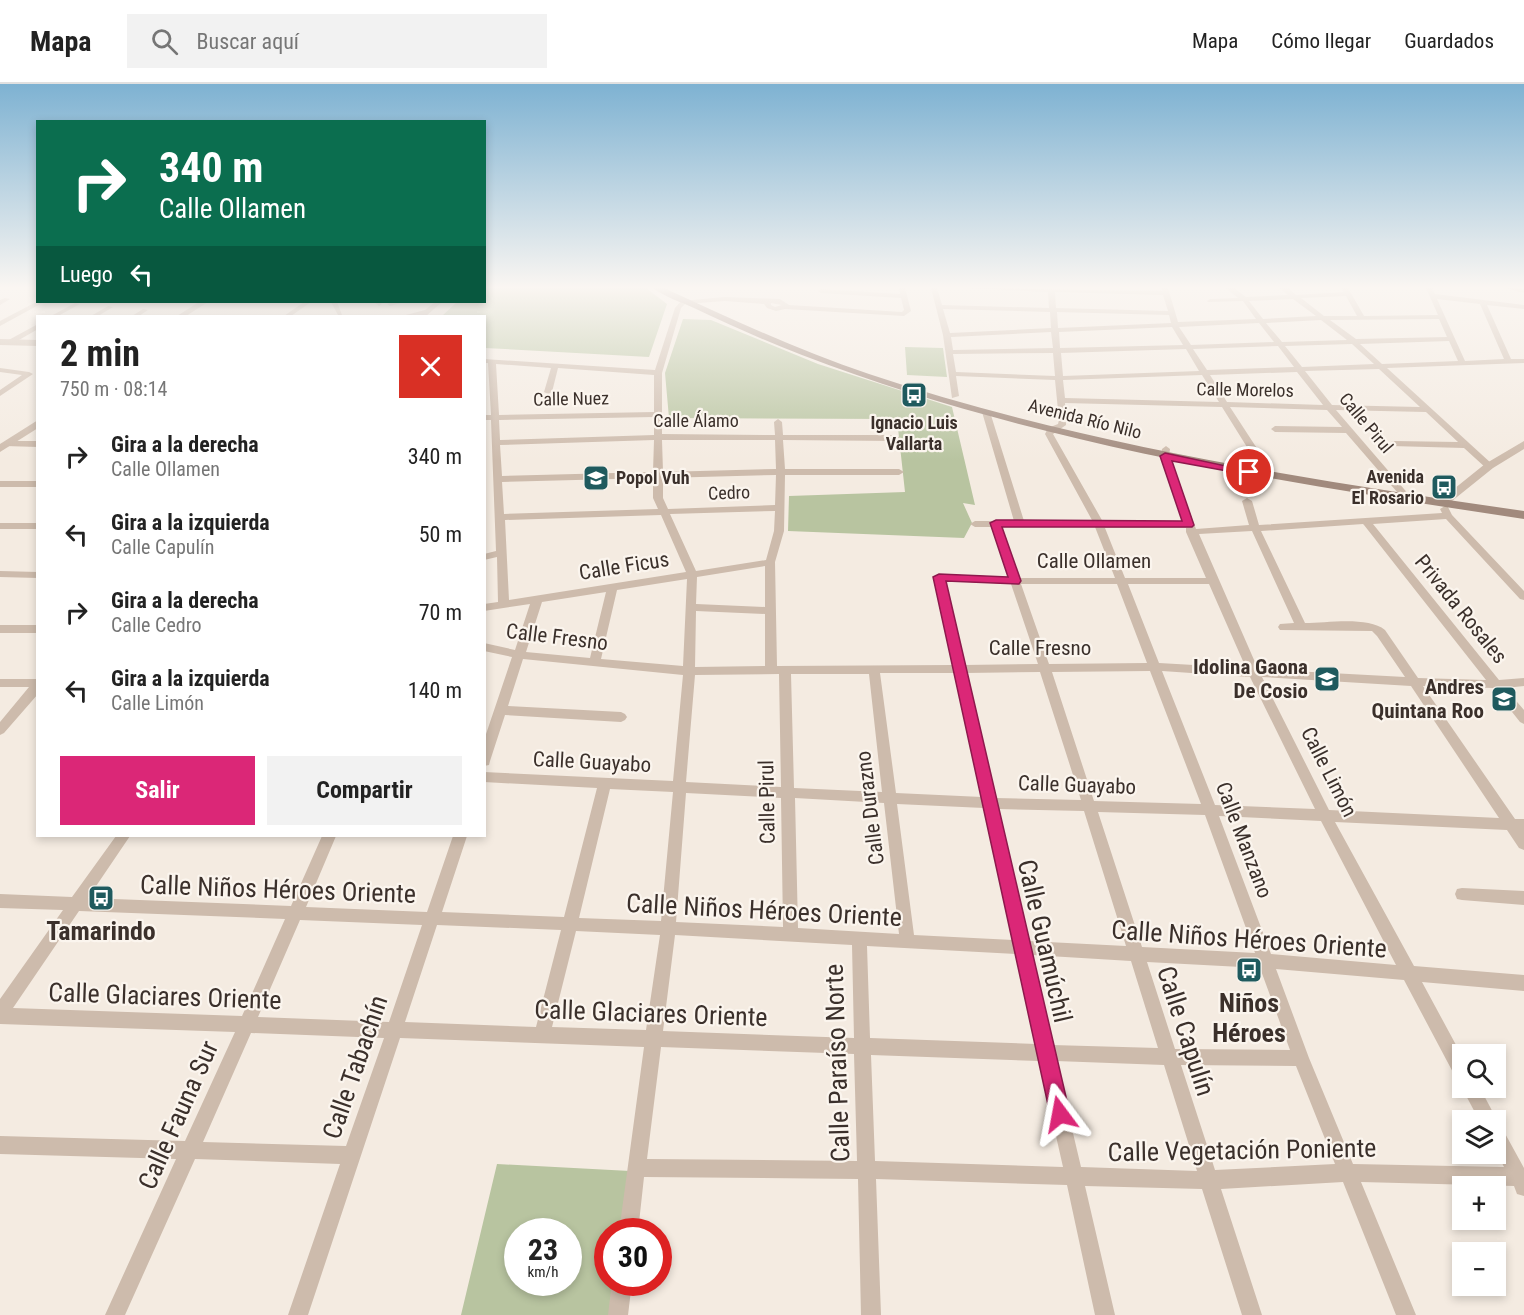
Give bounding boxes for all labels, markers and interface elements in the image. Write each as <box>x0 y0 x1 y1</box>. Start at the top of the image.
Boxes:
search box <box>127 14 547 68</box>
text: Mapa <box>30 25 91 58</box>
icon: search <box>148 25 181 58</box>
text: Buscar aquí <box>196 29 299 54</box>
text: Mapa <box>1192 29 1238 53</box>
text: Cómo llegar <box>1271 29 1371 53</box>
text: Guardados <box>1404 29 1494 53</box>
text: 340 m <box>159 143 264 192</box>
icon: right <box>60 144 138 222</box>
text: Calle Ollamen <box>159 193 306 225</box>
icon: left <box>125 258 158 291</box>
text: Luego <box>60 262 113 287</box>
text: 2 min <box>60 333 140 375</box>
button: close <box>399 335 462 398</box>
text: 750 m · 08:14 <box>60 377 167 401</box>
street label: Calle Morelos <box>1196 378 1294 401</box>
bus stop icon: Ignacio Luis Vallarta <box>899 380 929 410</box>
street label: Calle Nuez <box>533 387 609 410</box>
street label: Calle Pirul <box>1335 388 1398 457</box>
street label: Avenida Río Nilo <box>1026 394 1144 443</box>
street label: Calle Álamo <box>653 410 739 431</box>
place label: Ignacio Luis Vallarta <box>870 412 958 454</box>
text: Gira a la derecha <box>111 432 259 457</box>
icon: right <box>60 440 93 473</box>
text: 340 m <box>408 444 462 469</box>
pin <box>1223 446 1274 497</box>
icon: arrive <box>1232 455 1265 488</box>
text: Calle Ollamen <box>111 457 220 481</box>
school or university icon: Popol Vuh <box>581 463 611 493</box>
place label: Avenida El Rosario <box>1351 466 1424 508</box>
place label: Popol Vuh <box>616 467 690 488</box>
bus stop icon: Avenida El Rosario <box>1429 472 1459 502</box>
street label: Cedro <box>708 481 750 504</box>
text: Gira a la izquierda <box>111 510 270 535</box>
icon: left <box>60 518 93 551</box>
text: 50 m <box>419 522 462 547</box>
text: Calle Capulín <box>111 535 215 559</box>
street label: Calle Ficus <box>577 547 671 585</box>
street label: Calle Ollamen <box>1037 549 1151 573</box>
street label: Privada Rosales <box>1410 550 1512 668</box>
text: Gira a la derecha <box>111 588 259 613</box>
icon: right <box>60 596 93 629</box>
text: 70 m <box>419 600 462 625</box>
text: Calle Cedro <box>111 613 202 637</box>
street label: Calle Fresno <box>505 619 609 655</box>
street label: Calle Fresno <box>989 636 1091 660</box>
place label: Idolina Gaona De Cosio <box>1193 655 1308 703</box>
school or university icon: Idolina Gaona De Cosio <box>1312 664 1342 694</box>
text: Gira a la izquierda <box>111 666 270 691</box>
icon: left <box>60 674 93 707</box>
place label: Andres Quintana Roo <box>1371 675 1484 723</box>
text: 140 m <box>408 678 462 703</box>
school or university icon: Andres Quintana Roo <box>1489 684 1519 714</box>
text: Calle Limón <box>111 691 204 715</box>
street label: Calle Limón <box>1296 723 1362 821</box>
street label: Calle Guayabo <box>532 747 652 777</box>
street label: Calle Durazno <box>851 750 889 866</box>
button: Salir <box>60 756 255 825</box>
button: Compartir <box>267 756 462 825</box>
street label: Calle Pirul <box>754 760 780 844</box>
street label: Calle Guayabo <box>1017 771 1137 799</box>
street label: Calle Manzano <box>1211 779 1277 901</box>
street label: Calle Guamúchil <box>1012 857 1078 1025</box>
street label: Calle Niños Héroes Oriente <box>140 869 416 909</box>
bus stop icon: Tamarindo <box>86 883 116 913</box>
street label: Calle Niños Héroes Oriente <box>625 888 903 932</box>
street label: Calle Niños Héroes Oriente <box>1110 914 1388 964</box>
place label: Tamarindo <box>46 916 156 946</box>
bus stop icon: Niños Héroes <box>1234 955 1264 985</box>
street label: Calle Capulín <box>1151 962 1221 1100</box>
street label: Calle Paraíso Norte <box>819 963 855 1163</box>
street label: Calle Glaciares Oriente <box>48 977 282 1015</box>
place label: Niños Héroes <box>1212 988 1286 1048</box>
street label: Calle Tabachín <box>316 991 394 1143</box>
street label: Calle Glaciares Oriente <box>534 994 768 1032</box>
street label: Calle Fauna Sur <box>132 1036 224 1194</box>
map controls <box>1452 1044 1506 1296</box>
button: search <box>1452 1044 1506 1098</box>
position arrow <box>1028 1082 1092 1146</box>
button: layers <box>1452 1110 1506 1164</box>
street label: Calle Vegetación Poniente <box>1107 1133 1377 1167</box>
button: + <box>1452 1176 1506 1230</box>
speed limit sign: 30 <box>594 1218 672 1296</box>
text: 23 <box>528 1232 558 1267</box>
button: − <box>1452 1242 1506 1296</box>
text: km/h <box>528 1263 558 1281</box>

